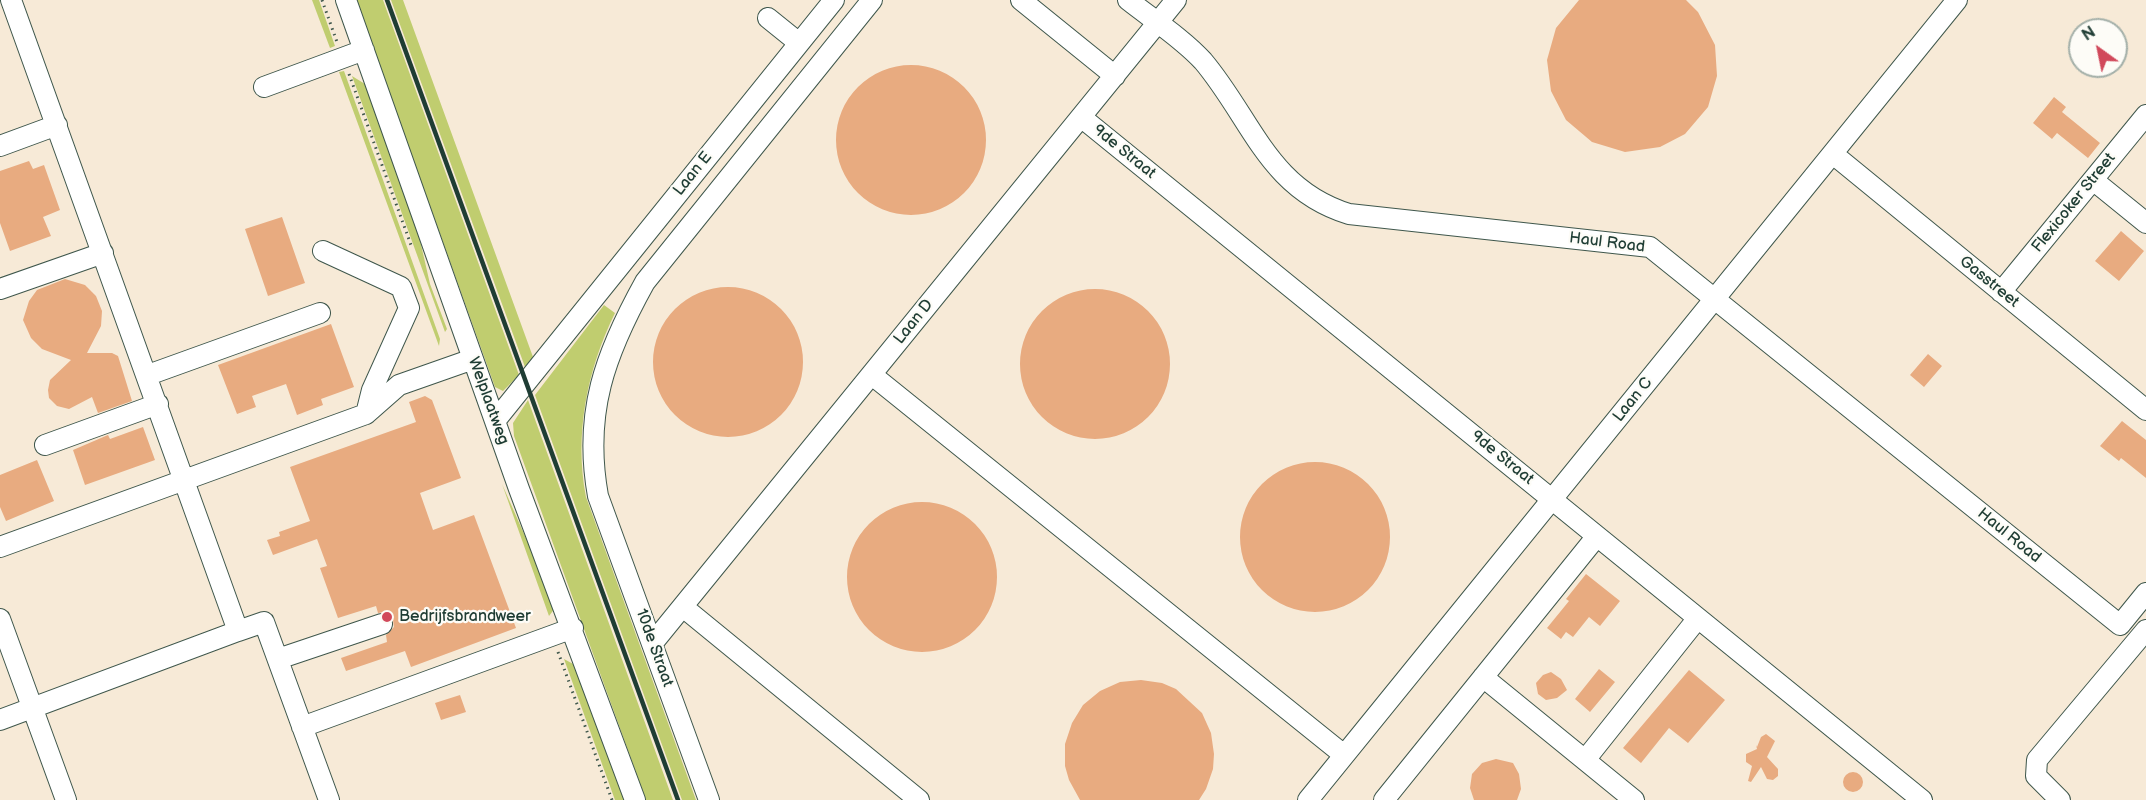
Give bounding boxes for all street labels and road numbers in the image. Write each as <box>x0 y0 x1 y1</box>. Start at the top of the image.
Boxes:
street label: 9de Straat <box>1089 121 1159 183</box>
street label: Laan E <box>670 148 716 200</box>
street label: Flexicoker Street <box>2028 149 2120 257</box>
street label: Haul Road <box>1568 229 1646 257</box>
street label: Gasstreet <box>1955 252 2023 312</box>
street label: Laan D <box>890 296 938 348</box>
street label: Welplaatweg <box>463 355 513 447</box>
street label: Laan C <box>1609 374 1657 426</box>
street label: 9de Straat <box>1467 427 1537 489</box>
street label: Haul Road <box>1973 505 2045 567</box>
street label: 10de Straat <box>631 606 677 690</box>

